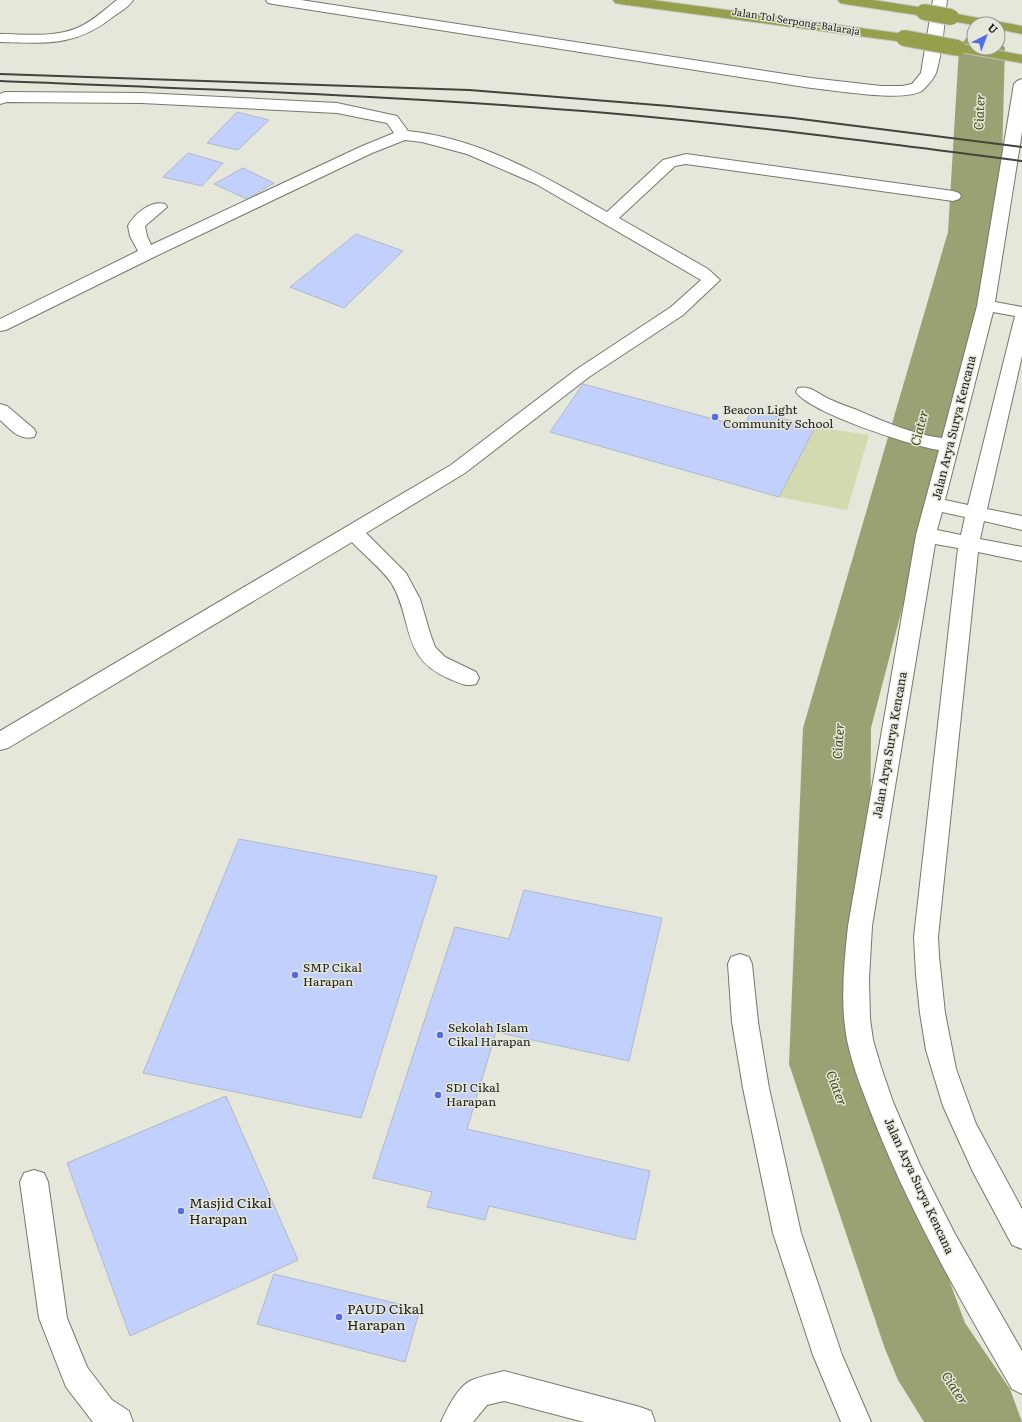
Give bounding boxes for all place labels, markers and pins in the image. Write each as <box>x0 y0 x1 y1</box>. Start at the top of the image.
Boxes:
place label: Beacon Light Community School <box>723 400 833 432</box>
marker: Beacon Light Community School <box>710 412 720 422</box>
place label: SMP Cikal Harapan <box>303 958 362 990</box>
marker: SMP Cikal Harapan <box>290 970 300 980</box>
place label: Sekolah Islam Cikal Harapan <box>448 1018 531 1050</box>
marker: Sekolah Islam Cikal Harapan <box>435 1030 445 1040</box>
place label: SDI Cikal Harapan <box>446 1078 500 1110</box>
marker: SDI Cikal Harapan <box>433 1090 443 1100</box>
place label: Masjid Cikal Harapan <box>189 1192 272 1228</box>
marker: Masjid Cikal Harapan <box>176 1206 186 1216</box>
place label: PAUD Cikal Harapan <box>347 1298 424 1334</box>
marker: PAUD Cikal Harapan <box>334 1312 344 1322</box>

